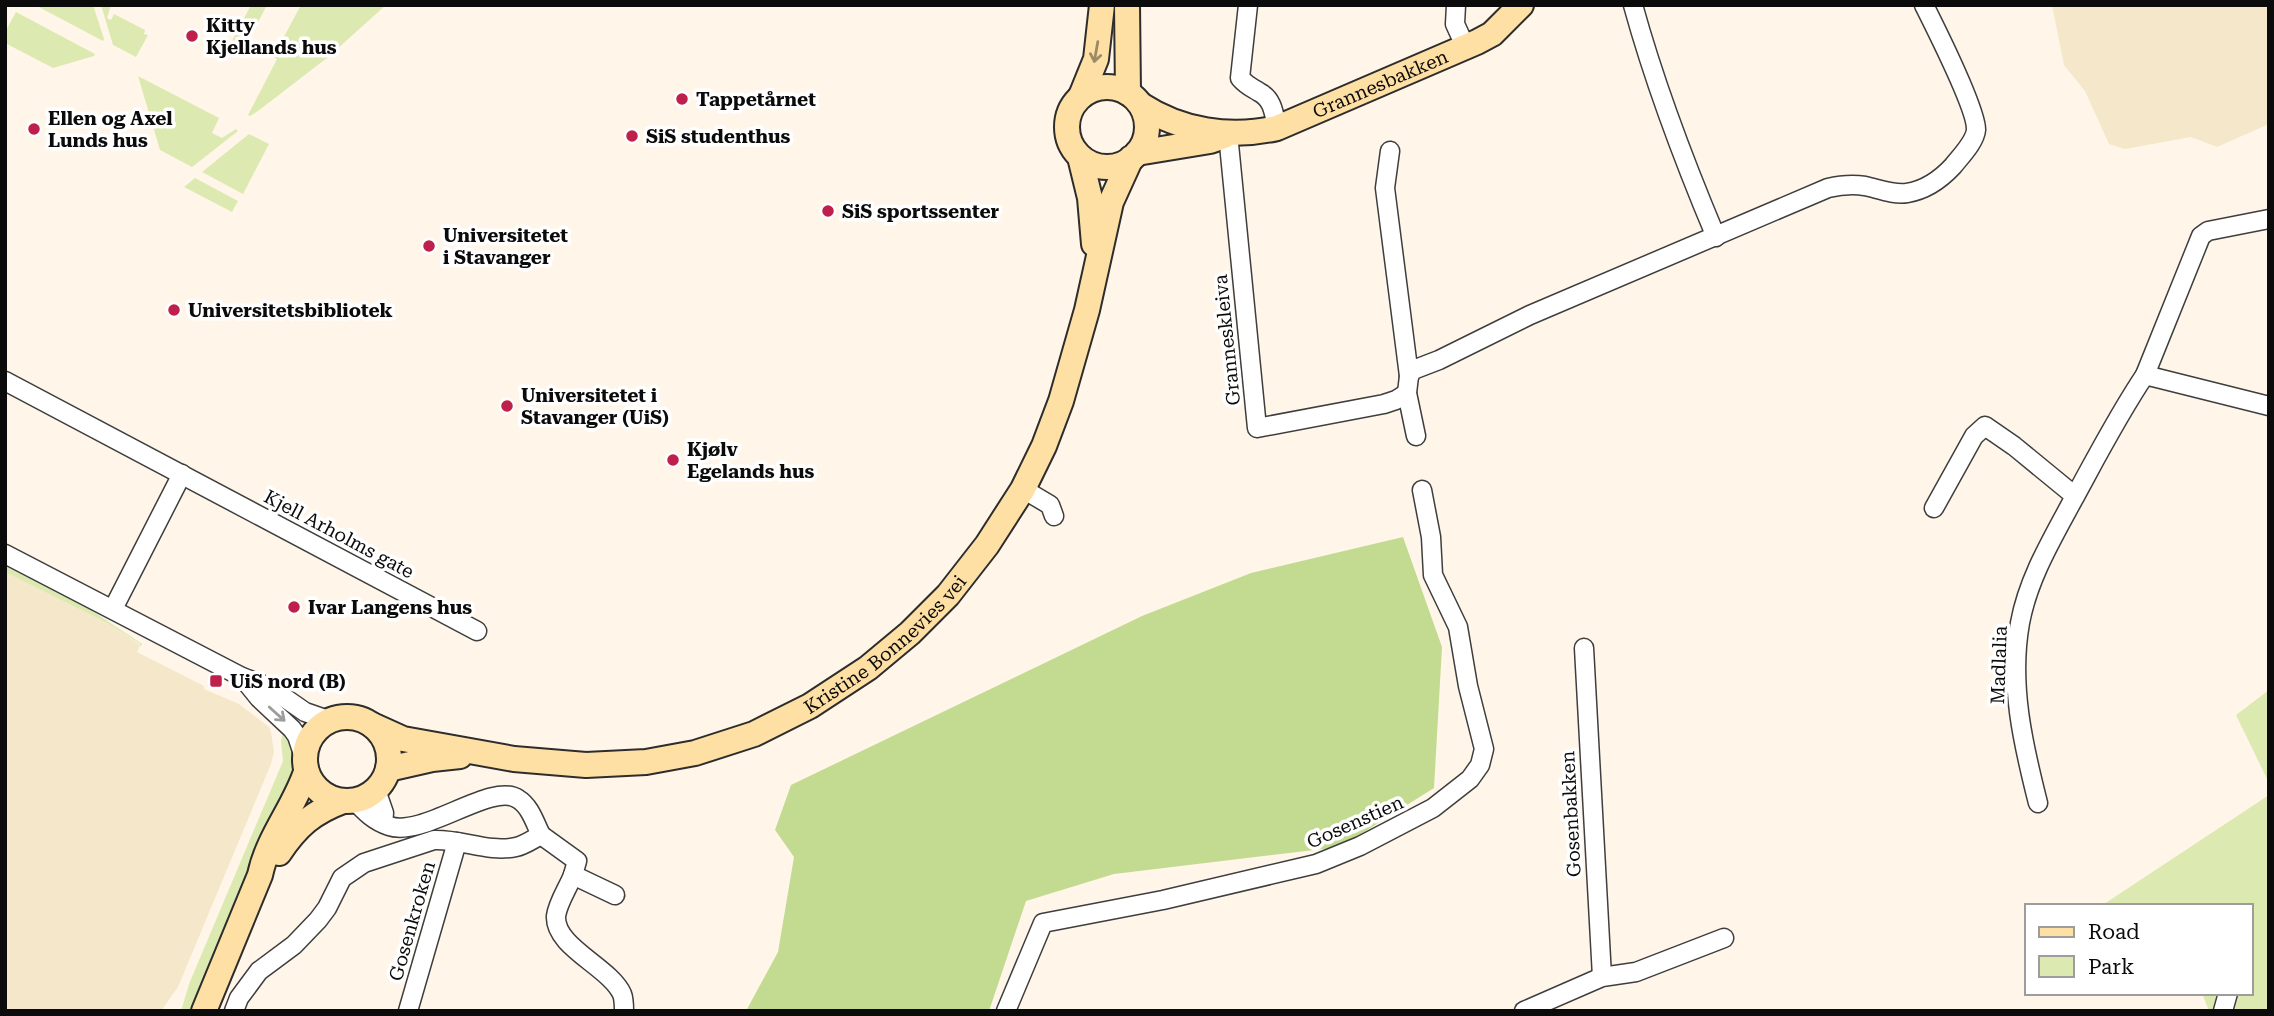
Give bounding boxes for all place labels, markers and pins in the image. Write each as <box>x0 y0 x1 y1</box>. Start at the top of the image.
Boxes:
place label: Kitty Kjellands hus <box>206 14 337 59</box>
marker: Kitty Kjellands hus <box>184 28 200 44</box>
place label: Tappetårnet <box>696 88 816 111</box>
marker: Tappetårnet <box>674 91 690 107</box>
place label: Ellen og Axel Lunds hus <box>48 107 173 152</box>
marker: Ellen og Axel Lunds hus <box>26 121 42 137</box>
place label: SiS studenthus <box>646 125 791 148</box>
marker: SiS studenthus <box>624 128 640 144</box>
place label: SiS sportssenter <box>842 200 1000 223</box>
marker: SiS sportssenter <box>820 203 836 219</box>
place label: Universitetet i Stavanger <box>443 224 568 269</box>
marker: Universitetet i Stavanger <box>421 238 437 254</box>
place label: Universitetsbibliotek <box>188 299 393 322</box>
marker: Universitetsbibliotek <box>166 302 182 318</box>
place label: Universitetet i Stavanger (UiS) <box>521 384 669 429</box>
marker: Universitetet i Stavanger (UiS) <box>499 398 515 414</box>
place label: Kjølv Egelands hus <box>687 438 815 483</box>
marker: Kjølv Egelands hus <box>665 452 681 468</box>
place label: Ivar Langens hus <box>308 596 472 619</box>
marker: Ivar Langens hus <box>286 599 302 615</box>
place label: UiS nord (B) <box>230 670 346 693</box>
marker: UiS nord (B) <box>208 673 224 689</box>

